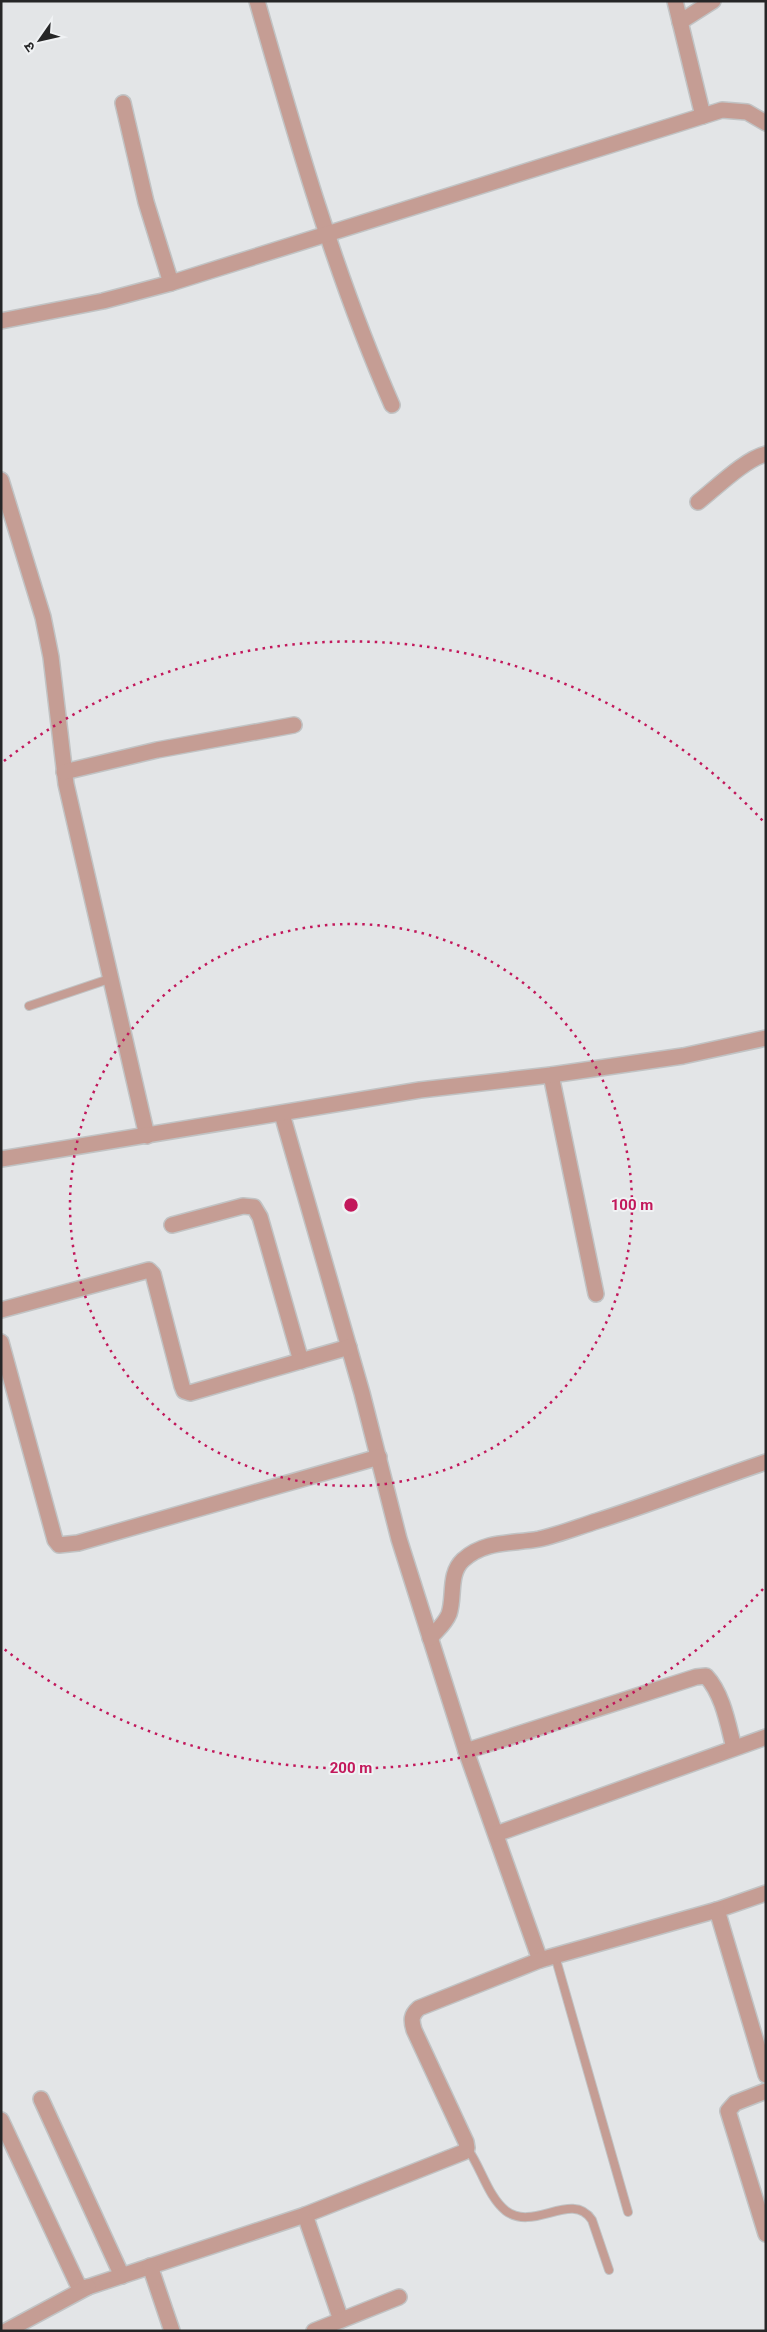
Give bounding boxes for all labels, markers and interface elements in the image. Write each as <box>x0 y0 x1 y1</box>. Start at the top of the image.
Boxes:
north arrow <box>15 15 65 65</box>
text: उ <box>20 39 38 55</box>
centre of rings <box>342 1196 360 1214</box>
text: 100 m <box>611 1196 653 1214</box>
text: 200 m <box>330 1759 372 1777</box>

